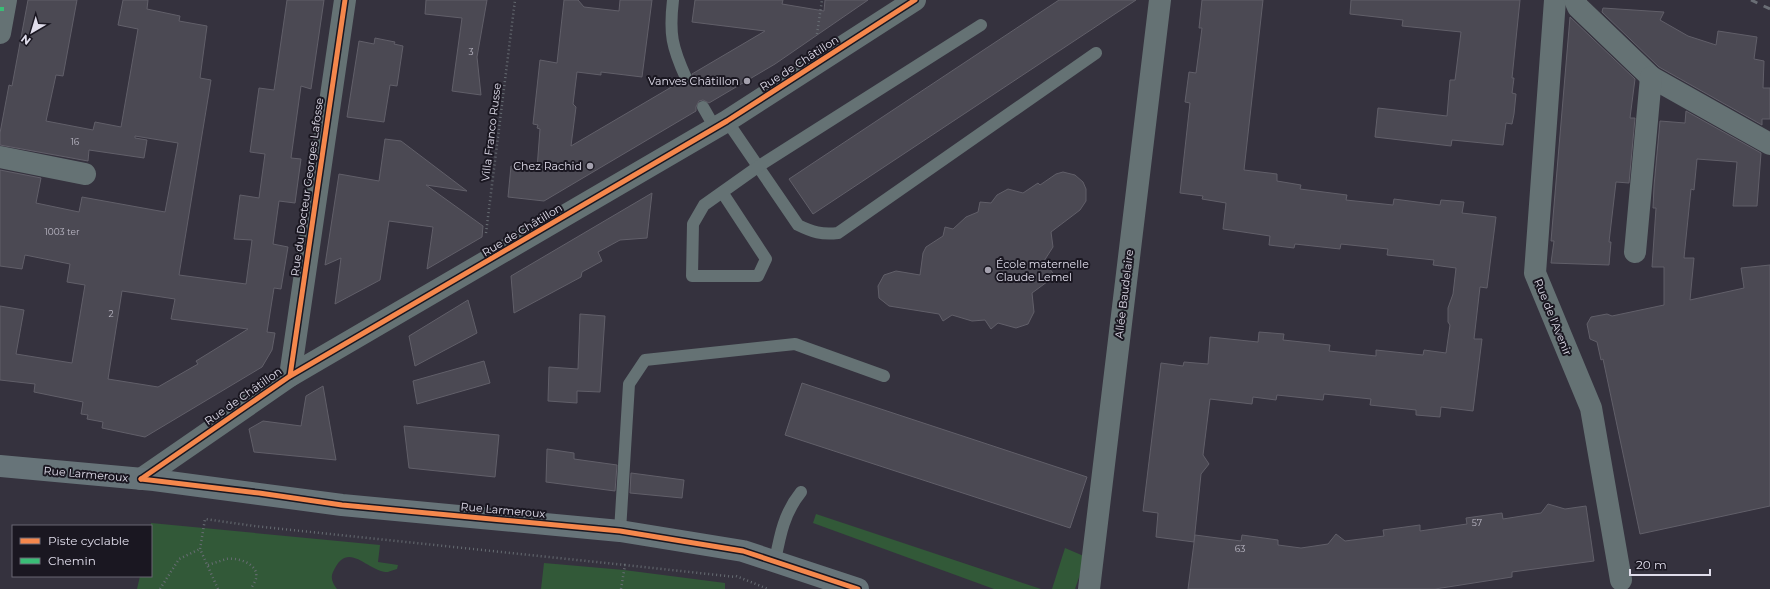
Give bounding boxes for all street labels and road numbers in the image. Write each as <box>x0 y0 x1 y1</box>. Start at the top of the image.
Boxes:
street label: Rue de Châtillon <box>757 32 841 94</box>
street label: Villa Franco Russe <box>478 82 504 182</box>
street label: Rue du Docteur Georges Lafosse <box>288 97 327 277</box>
street label: Rue de Châtillon <box>479 200 565 260</box>
street label: Allée Baudelaire <box>1112 248 1136 339</box>
street label: Rue de l'Avenir <box>1531 277 1575 357</box>
street label: Rue de Châtillon <box>202 364 284 428</box>
street label: Rue Larmeroux <box>43 463 129 485</box>
street label: Rue Larmeroux <box>460 499 546 521</box>

